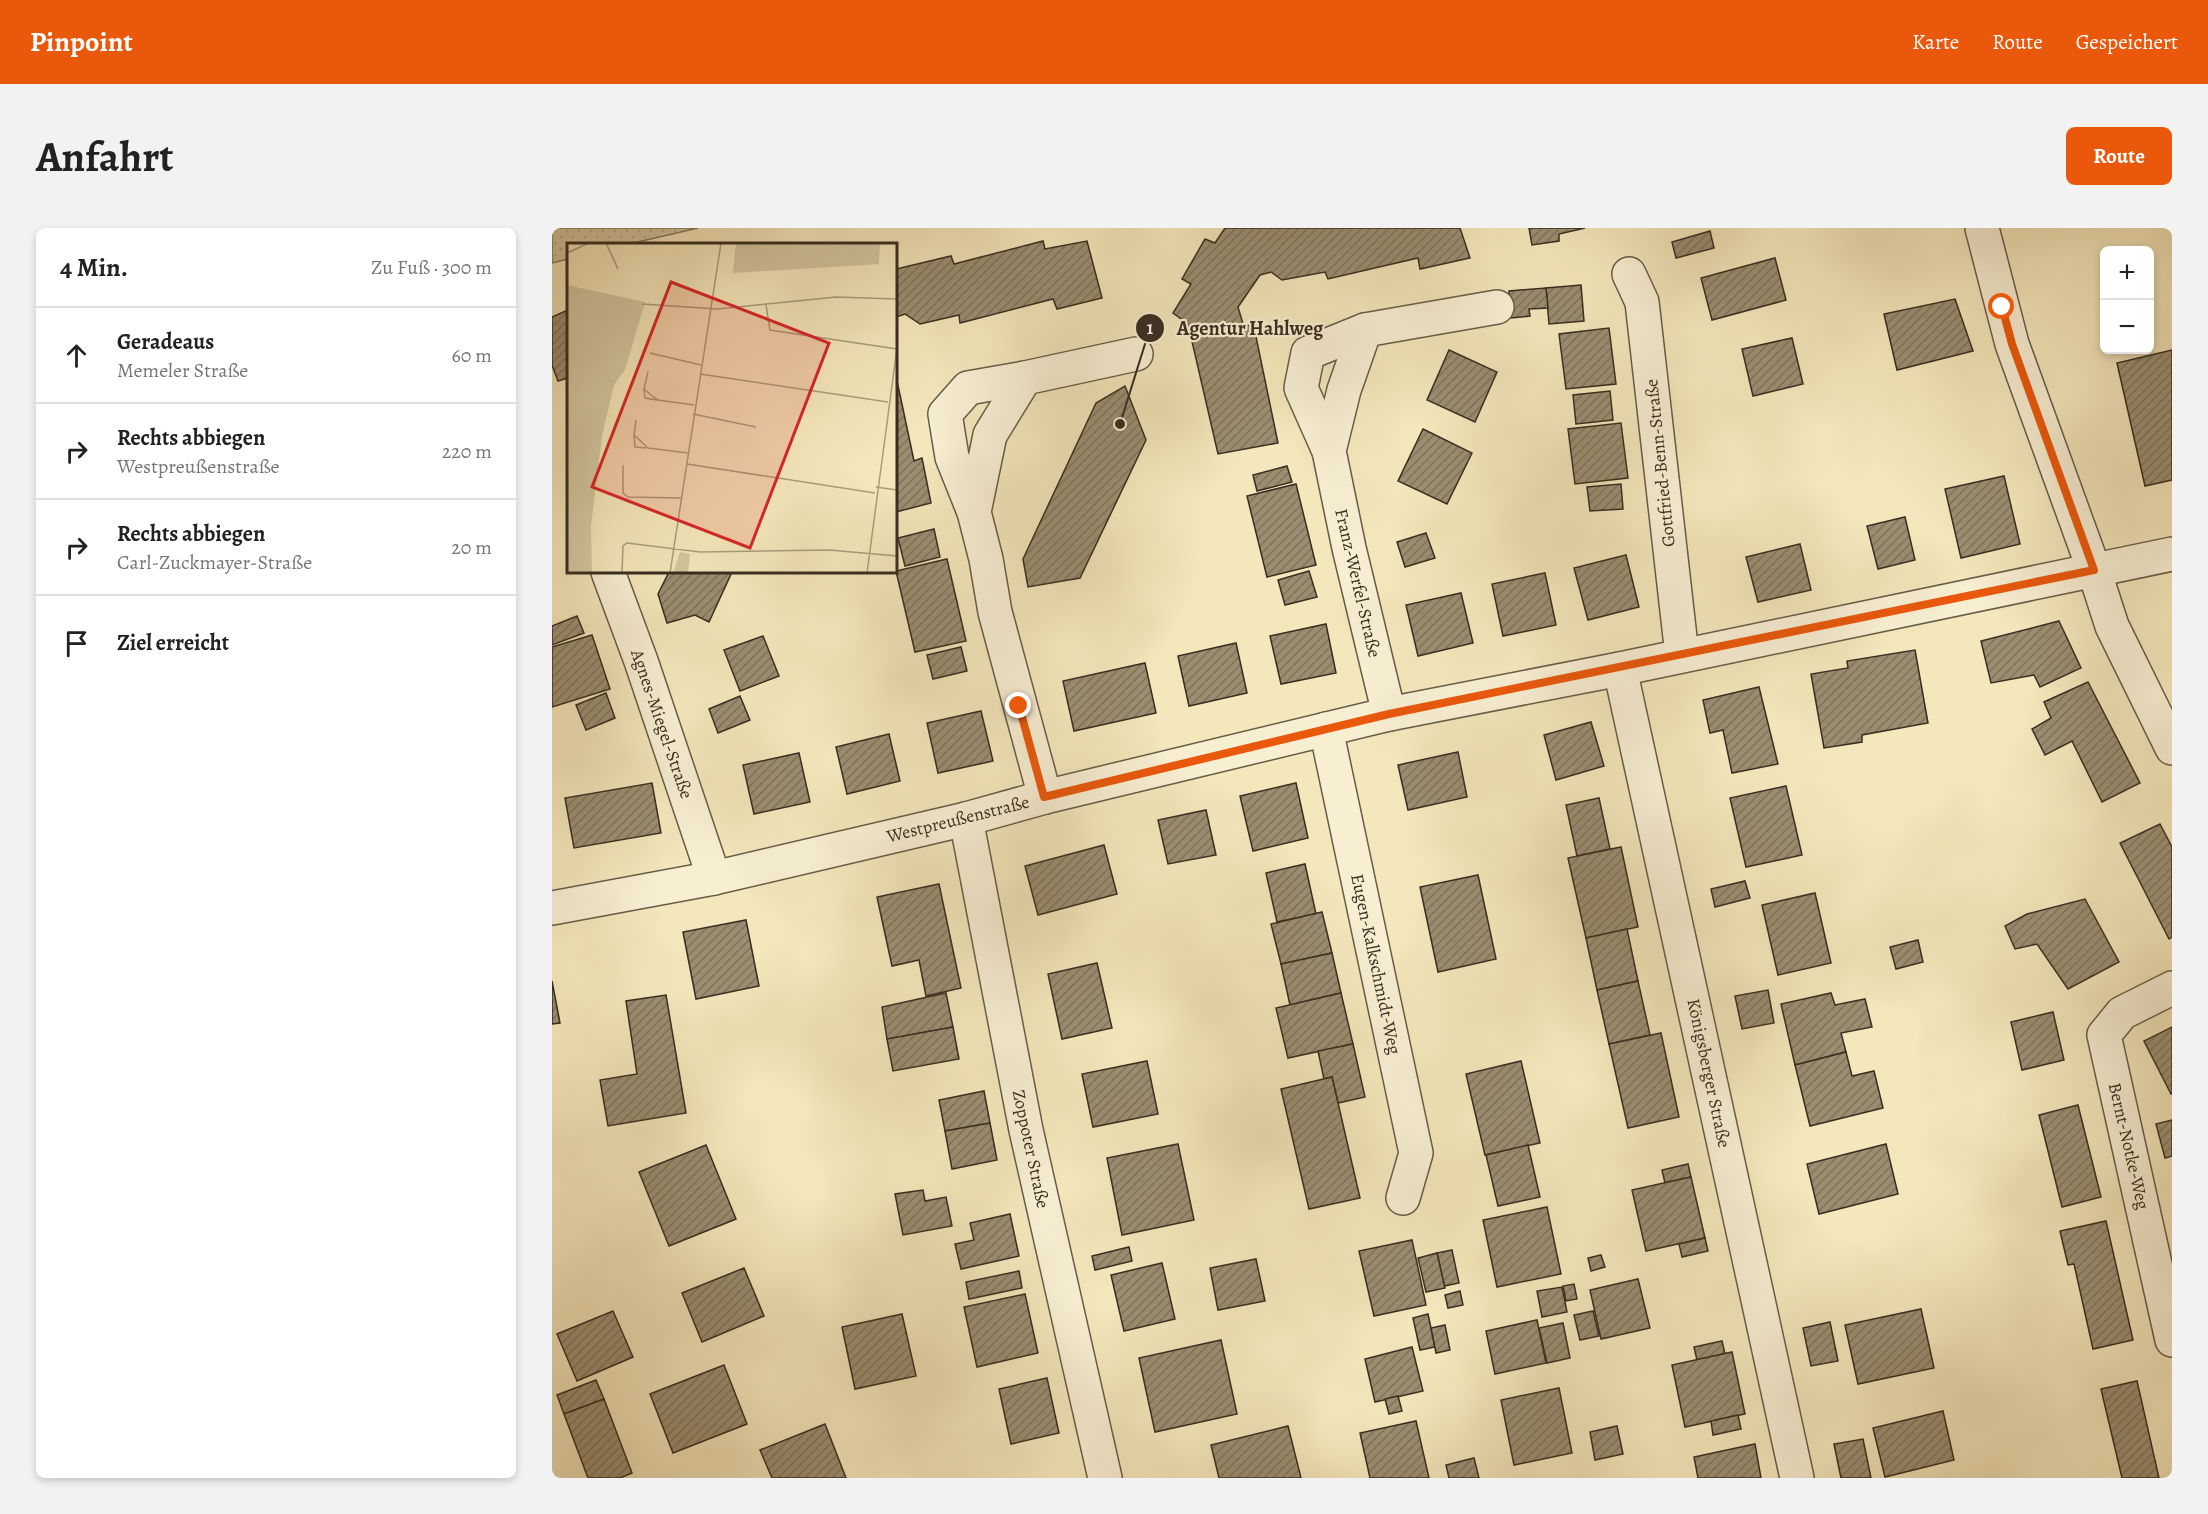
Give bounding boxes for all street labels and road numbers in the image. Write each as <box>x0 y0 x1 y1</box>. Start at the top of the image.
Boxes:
street label: Gottfried-Benn-Straße <box>1639 378 1681 548</box>
street label: Franz-Werfel-Straße <box>1329 506 1387 660</box>
street label: Agnes-Miegel-Straße <box>625 645 699 802</box>
street label: Westpreußenstraße <box>883 790 1032 849</box>
street label: Eugen-Kalkschmidt-Weg <box>1345 872 1407 1056</box>
street label: Königsberger Straße <box>1681 996 1737 1150</box>
street label: Bernt-Notke-Weg <box>2103 1080 2155 1212</box>
street label: Zoppoter Straße <box>1007 1088 1055 1210</box>

